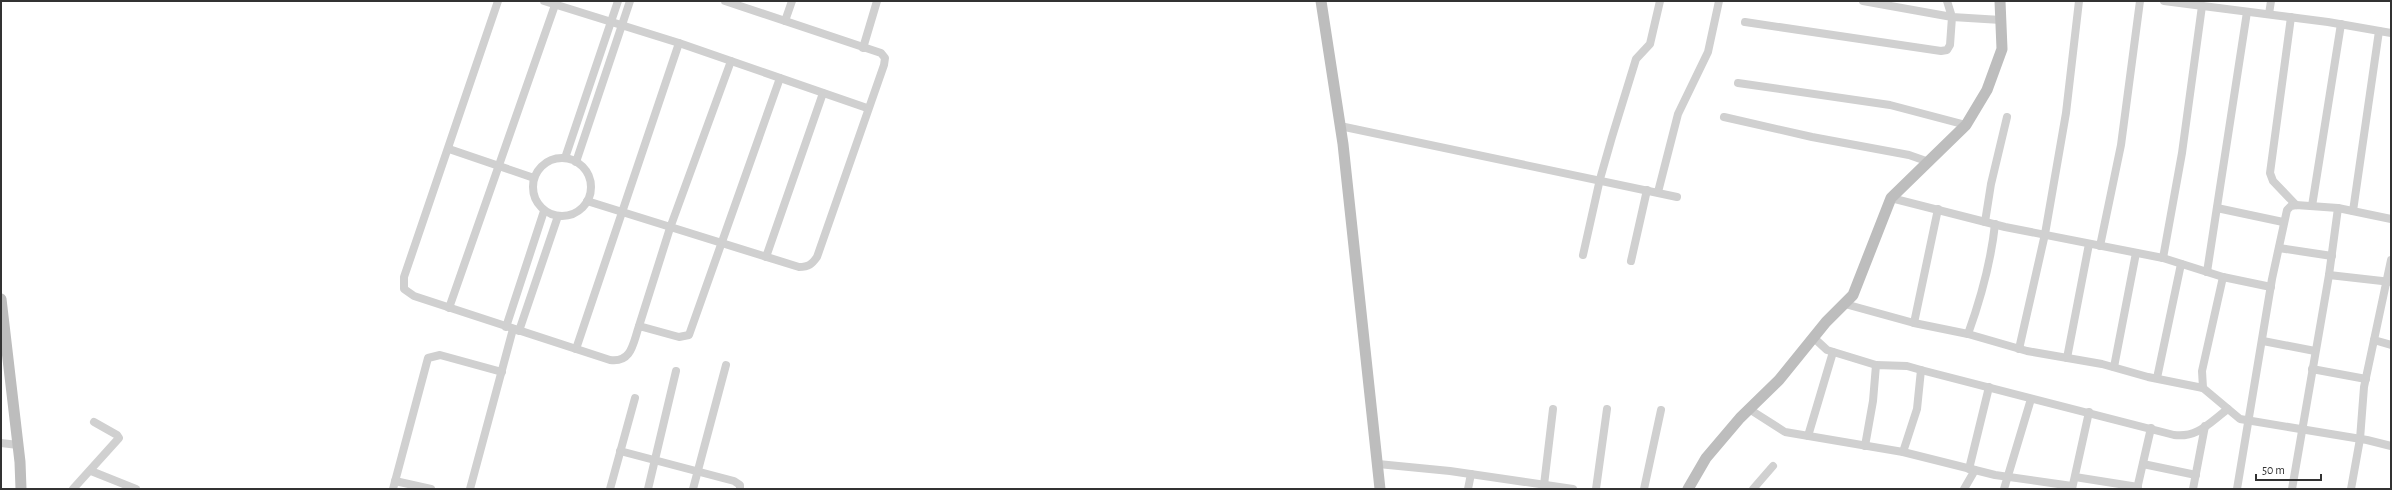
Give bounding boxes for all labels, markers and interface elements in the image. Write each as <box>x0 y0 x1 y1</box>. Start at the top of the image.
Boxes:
scale bar <box>2256 456 2321 482</box>
text: 50 m <box>2262 464 2285 476</box>

